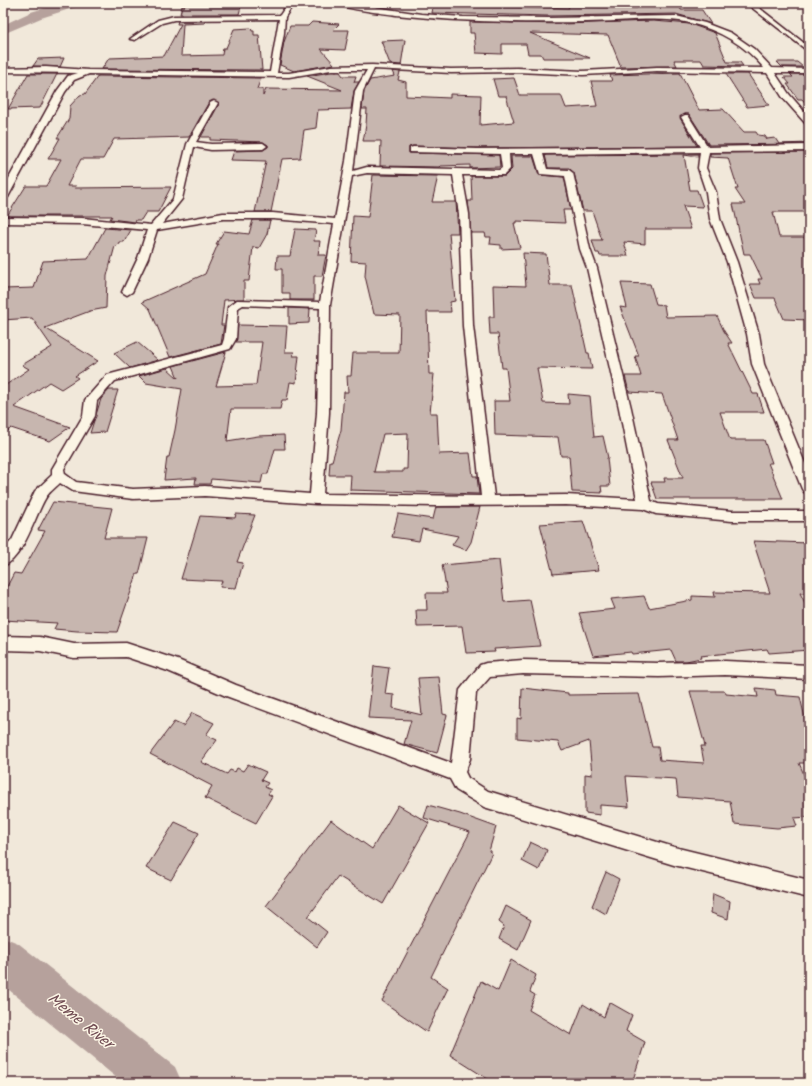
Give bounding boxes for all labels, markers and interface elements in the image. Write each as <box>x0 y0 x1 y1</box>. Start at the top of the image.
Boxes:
water label: Meme River <box>42 987 121 1058</box>

